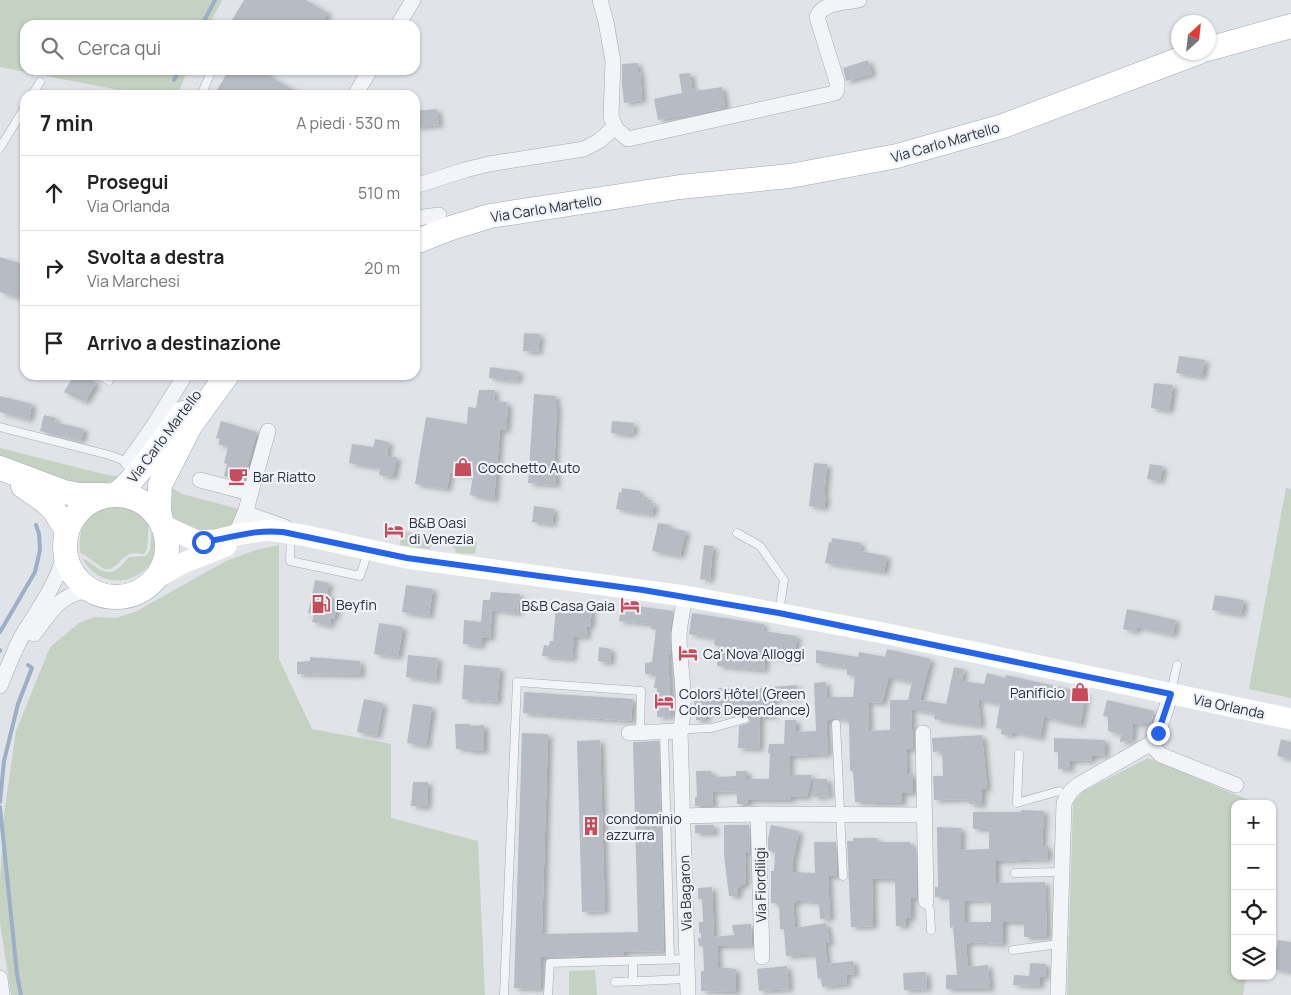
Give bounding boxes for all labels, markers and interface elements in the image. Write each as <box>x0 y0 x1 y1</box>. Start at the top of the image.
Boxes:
north arrow <box>1171 15 1216 60</box>
search box <box>20 20 420 75</box>
icon: search <box>38 34 66 62</box>
text: Cerca qui <box>78 35 161 61</box>
text: 7 min <box>40 109 93 137</box>
text: A piedi · 530 m <box>296 112 400 134</box>
street label: Via Carlo Martello <box>888 117 1002 167</box>
text: Prosegui <box>87 169 169 195</box>
icon: ahead <box>40 179 68 207</box>
text: 510 m <box>358 182 400 204</box>
street label: Via Carlo Martello <box>489 190 603 226</box>
text: Via Orlanda <box>87 195 170 217</box>
text: Svolta a destra <box>87 244 224 270</box>
icon: right <box>40 254 68 282</box>
text: 20 m <box>364 257 400 279</box>
text: Via Marchesi <box>87 270 180 292</box>
icon: arrive <box>40 329 68 357</box>
text: Arrivo a destinazione <box>87 330 281 356</box>
street label: Via Carlo Martello <box>123 386 205 486</box>
shop icon: Cocchetto Auto <box>452 456 474 478</box>
place label: Cocchetto Auto <box>478 458 580 477</box>
cafe icon: Bar Riatto <box>227 465 249 487</box>
place label: Bar Riatto <box>253 467 316 486</box>
place label: B&B Oasi di Venezia <box>409 513 474 548</box>
hotel icon: B&B Oasi di Venezia <box>383 519 405 541</box>
route start <box>192 531 215 554</box>
fuel station icon: Beyfin <box>310 593 332 615</box>
hotel icon: B&B Casa Gaia <box>619 594 641 616</box>
place label: Beyfin <box>336 595 377 614</box>
place label: B&B Casa Gaia <box>522 596 615 615</box>
hotel icon: Ca' Nova Alloggi <box>677 642 699 664</box>
place label: Ca' Nova Alloggi <box>703 644 805 663</box>
shop icon: Panificio <box>1069 681 1091 703</box>
place label: Panificio <box>1010 683 1065 702</box>
place label: Colors Hôtel (Green Colors Dependance) <box>679 684 811 719</box>
street label: Via Orlanda <box>1192 689 1266 723</box>
hotel icon: Colors Hôtel (Green Colors Dependance) <box>653 690 675 712</box>
route end <box>1147 722 1170 745</box>
map controls <box>1231 800 1276 980</box>
button: + <box>1231 800 1276 845</box>
place label: condominio azzurra <box>606 809 682 844</box>
building icon: condominio azzurra <box>580 815 602 837</box>
button: − <box>1231 845 1276 890</box>
street label: Via Fiordiligi <box>750 847 770 923</box>
street label: Via Bagaron <box>674 855 696 931</box>
button: locate <box>1231 890 1276 935</box>
button: layers <box>1231 935 1276 980</box>

